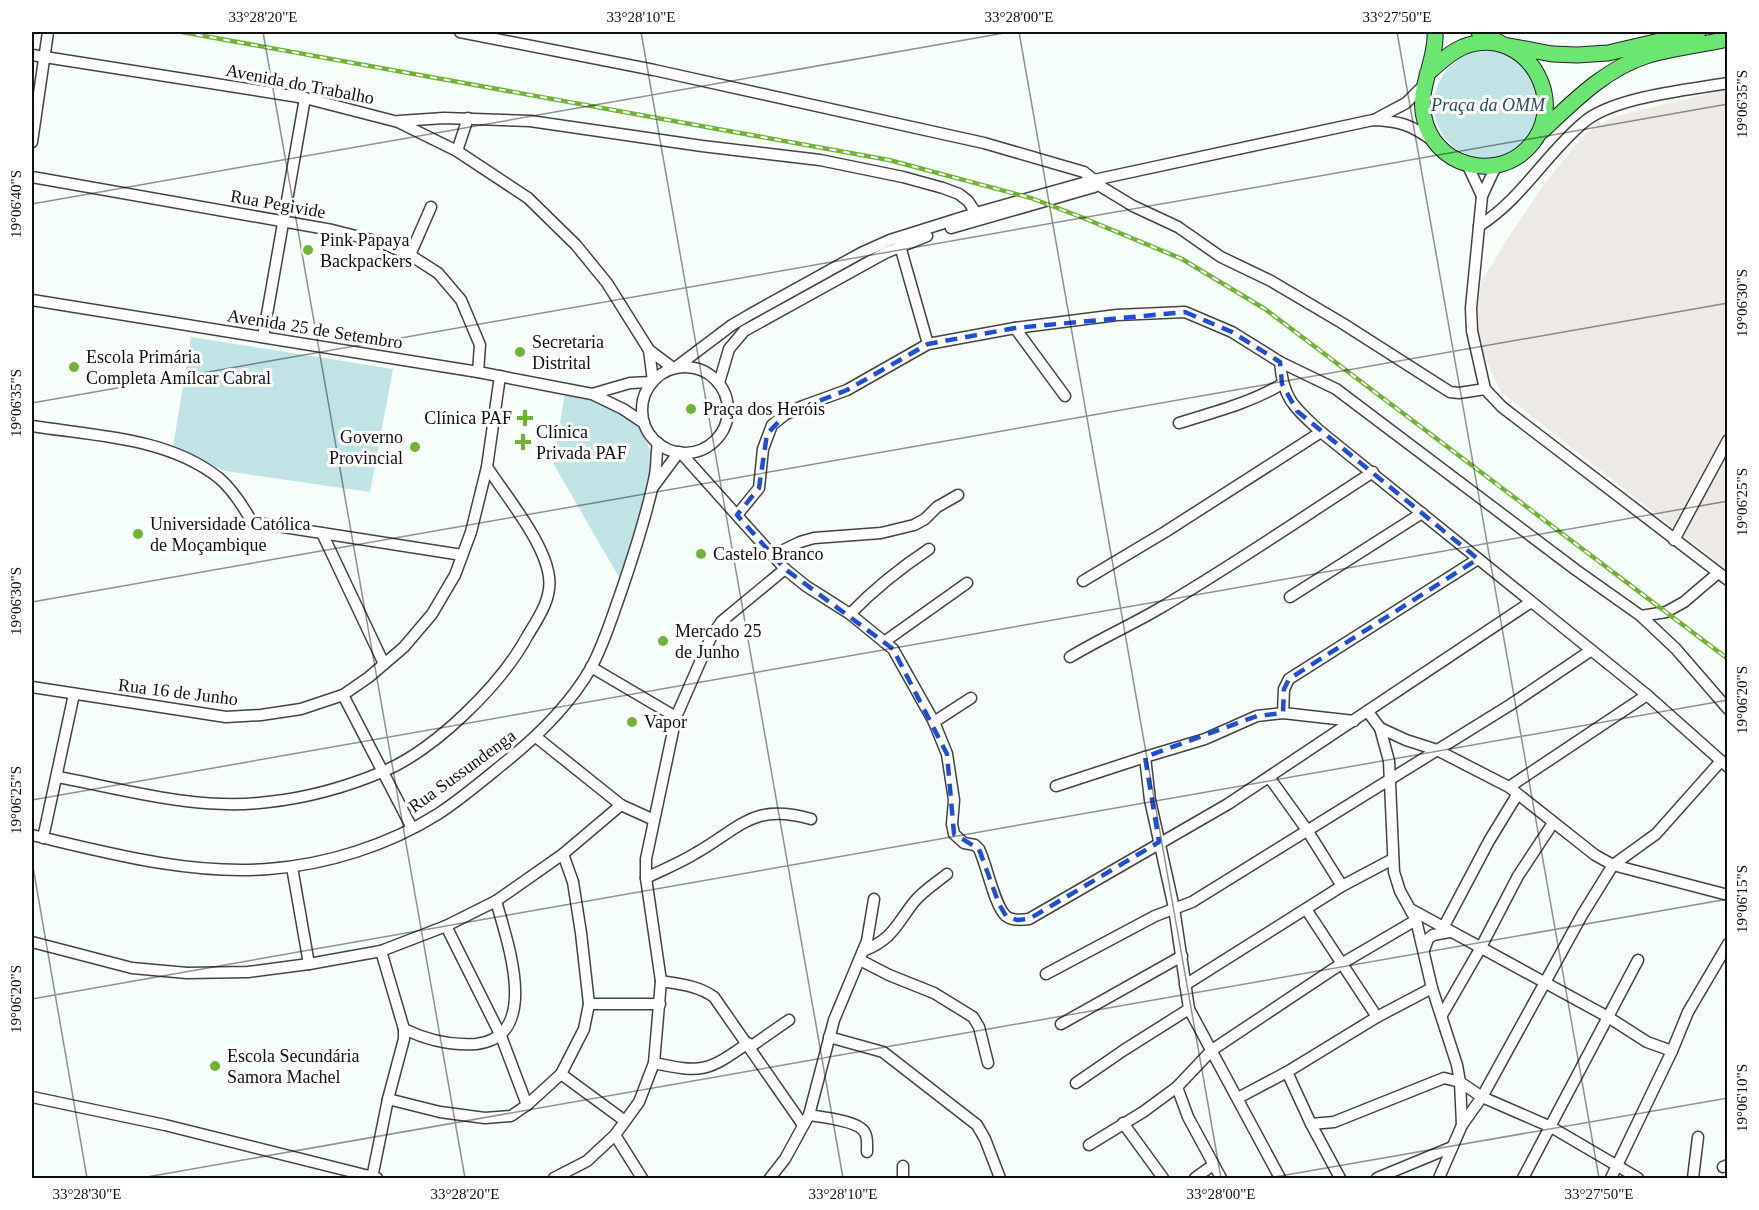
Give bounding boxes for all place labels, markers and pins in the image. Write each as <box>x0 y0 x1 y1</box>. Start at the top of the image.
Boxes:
place label: Pink Papaya Backpackers <box>320 230 412 271</box>
marker: Pink Papaya Backpackers <box>301 243 315 257</box>
place label: Secretaria Distrital <box>532 332 604 373</box>
marker: Secretaria Distrital <box>513 345 527 359</box>
place label: Escola Primária Completa Amílcar Cabral <box>86 347 271 388</box>
marker: Escola Primária Completa Amílcar Cabral <box>67 360 81 374</box>
place label: Praça dos Heróis <box>703 399 825 419</box>
marker: Praça dos Heróis <box>684 402 698 416</box>
place label: Clínica PAF <box>424 408 512 428</box>
marker: Clínica PAF <box>516 409 534 427</box>
place label: Clínica Privada PAF <box>536 422 627 463</box>
place label: Governo Provincial <box>329 427 403 468</box>
marker: Clínica Privada PAF <box>514 433 532 451</box>
marker: Governo Provincial <box>408 440 422 454</box>
place label: Universidade Católica de Moçambique <box>150 514 310 555</box>
marker: Universidade Católica de Moçambique <box>131 527 145 541</box>
place label: Castelo Branco <box>713 544 823 564</box>
marker: Castelo Branco <box>694 547 708 561</box>
place label: Mercado 25 de Junho <box>675 621 761 662</box>
marker: Mercado 25 de Junho <box>656 634 670 648</box>
place label: Vapor <box>644 712 687 732</box>
marker: Vapor <box>625 715 639 729</box>
place label: Escola Secundária Samora Machel <box>227 1046 359 1087</box>
marker: Escola Secundária Samora Machel <box>208 1059 222 1073</box>

